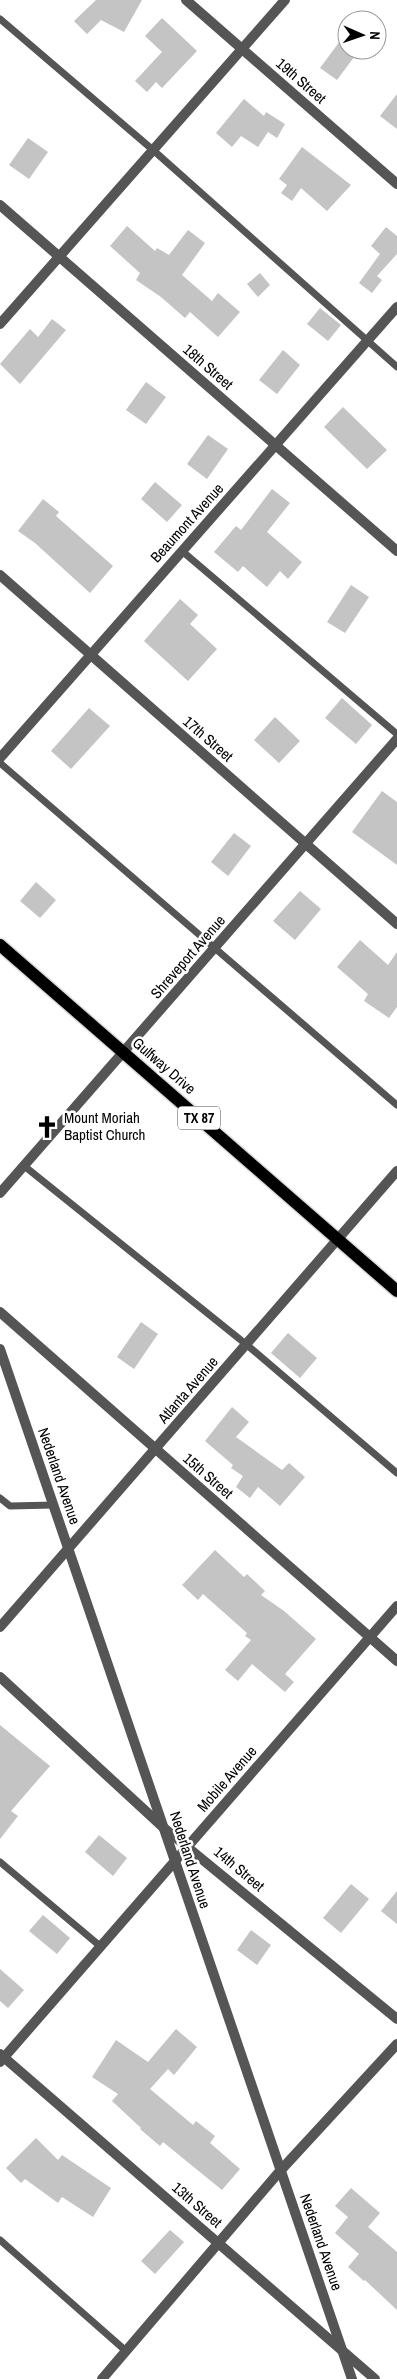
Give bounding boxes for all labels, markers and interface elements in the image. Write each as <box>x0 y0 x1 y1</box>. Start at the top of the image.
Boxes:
north arrow <box>337 10 387 60</box>
text: N <box>366 31 384 40</box>
street label: 19th Street <box>272 53 331 109</box>
street label: 18th Street <box>179 339 238 395</box>
street label: Beaumont Avenue <box>145 478 228 567</box>
street label: 17th Street <box>179 711 238 767</box>
street label: Shreveport Avenue <box>145 910 230 1003</box>
street label: Gulfway Drive <box>128 1032 200 1099</box>
road number: TX 87 <box>178 1106 220 1130</box>
place label: Mount Moriah Baptist Church <box>64 1107 145 1145</box>
church icon: Mount Moriah Baptist Church <box>34 1114 60 1140</box>
street label: Atlanta Avenue <box>152 1352 223 1428</box>
street label: Nederland Avenue <box>33 1425 86 1527</box>
street label: 15th Street <box>179 1448 238 1504</box>
street label: Mobile Avenue <box>192 1741 261 1816</box>
street label: Nederland Avenue <box>165 1809 216 1911</box>
street label: 14th Street <box>210 1841 270 1896</box>
street label: 13th Street <box>168 2177 227 2233</box>
street label: Nederland Avenue <box>295 2191 348 2293</box>

